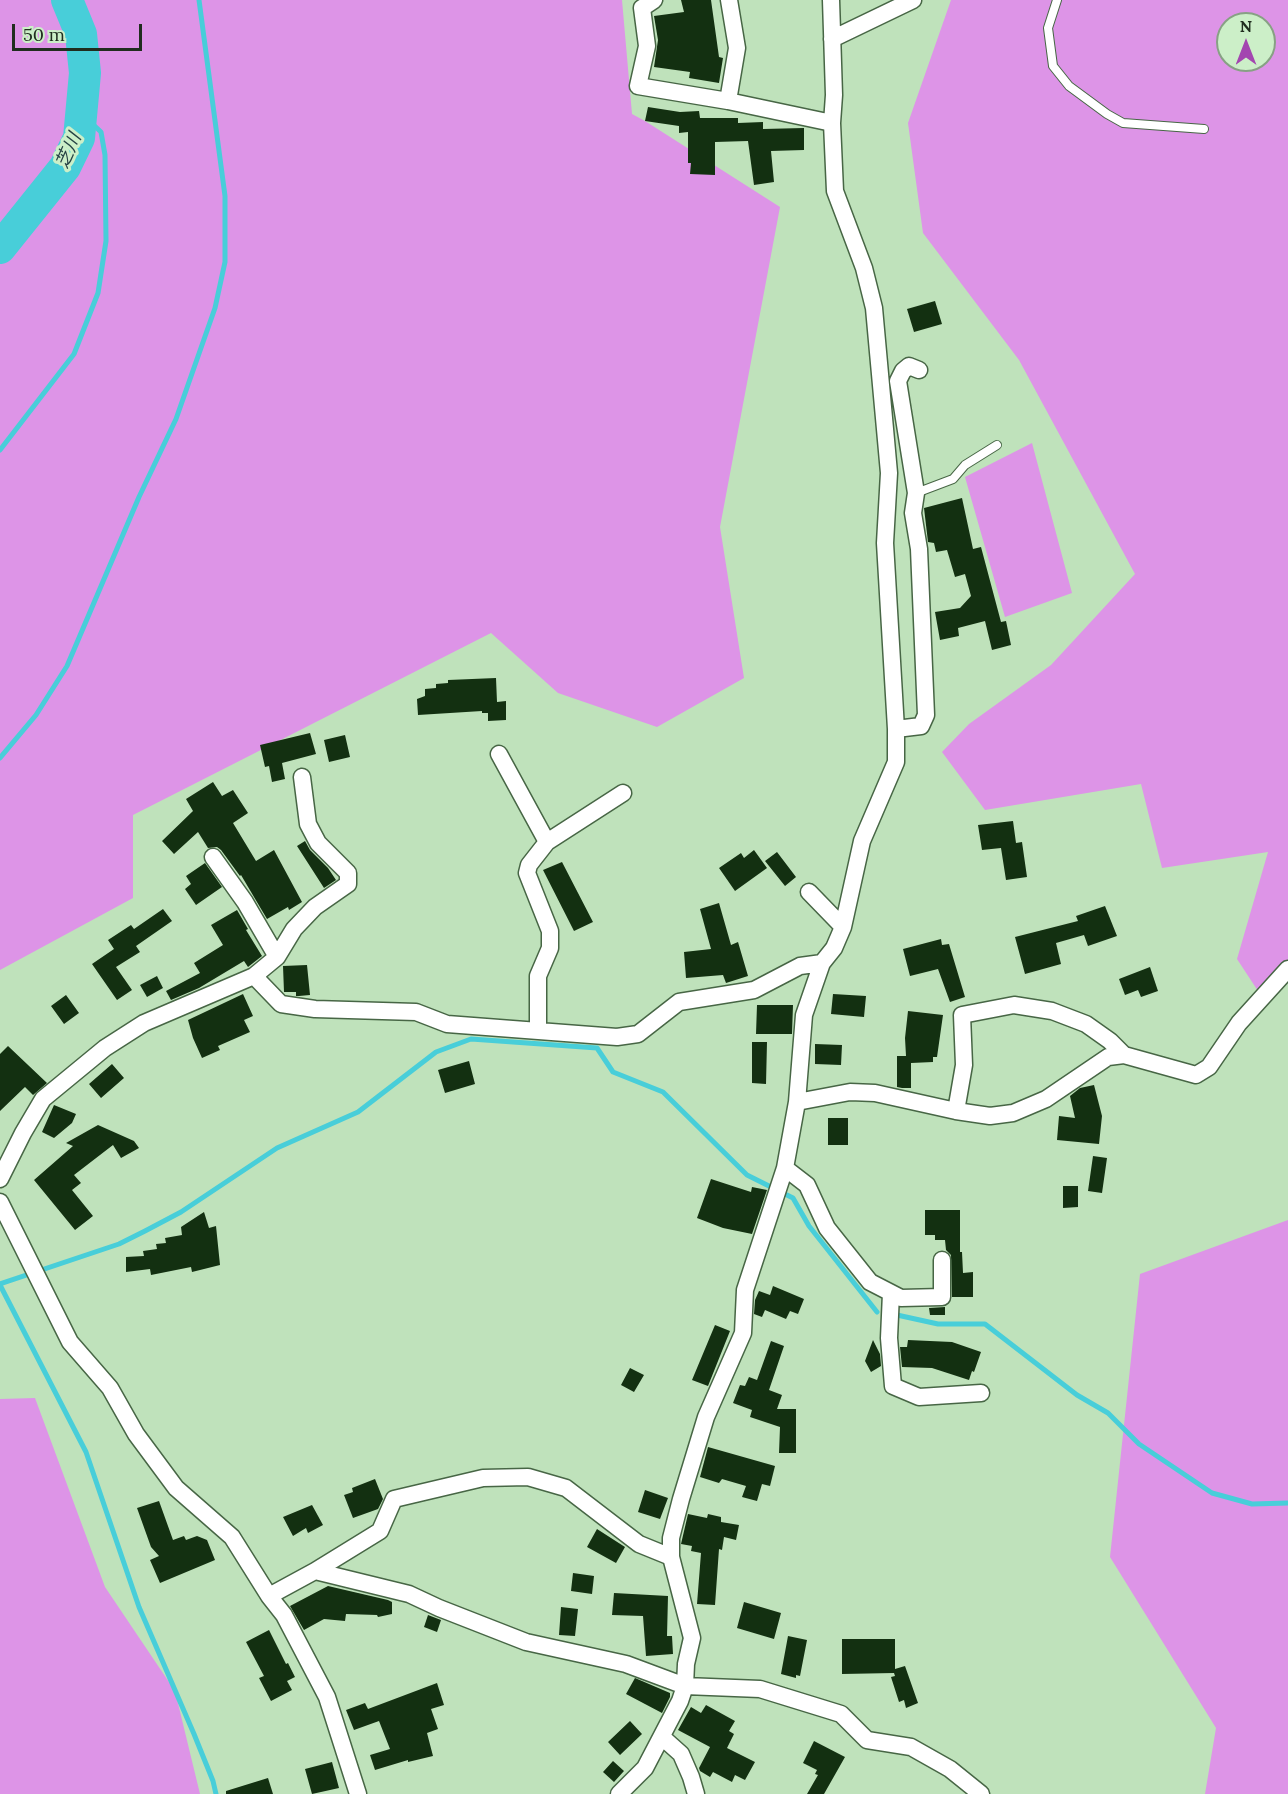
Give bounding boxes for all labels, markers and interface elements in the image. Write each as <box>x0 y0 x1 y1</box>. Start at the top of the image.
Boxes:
scale bar <box>15 12 146 50</box>
north arrow <box>1216 12 1276 72</box>
text: N <box>1240 16 1252 36</box>
text: 50 m <box>23 23 65 46</box>
water label: 芝川 <box>52 130 86 172</box>

